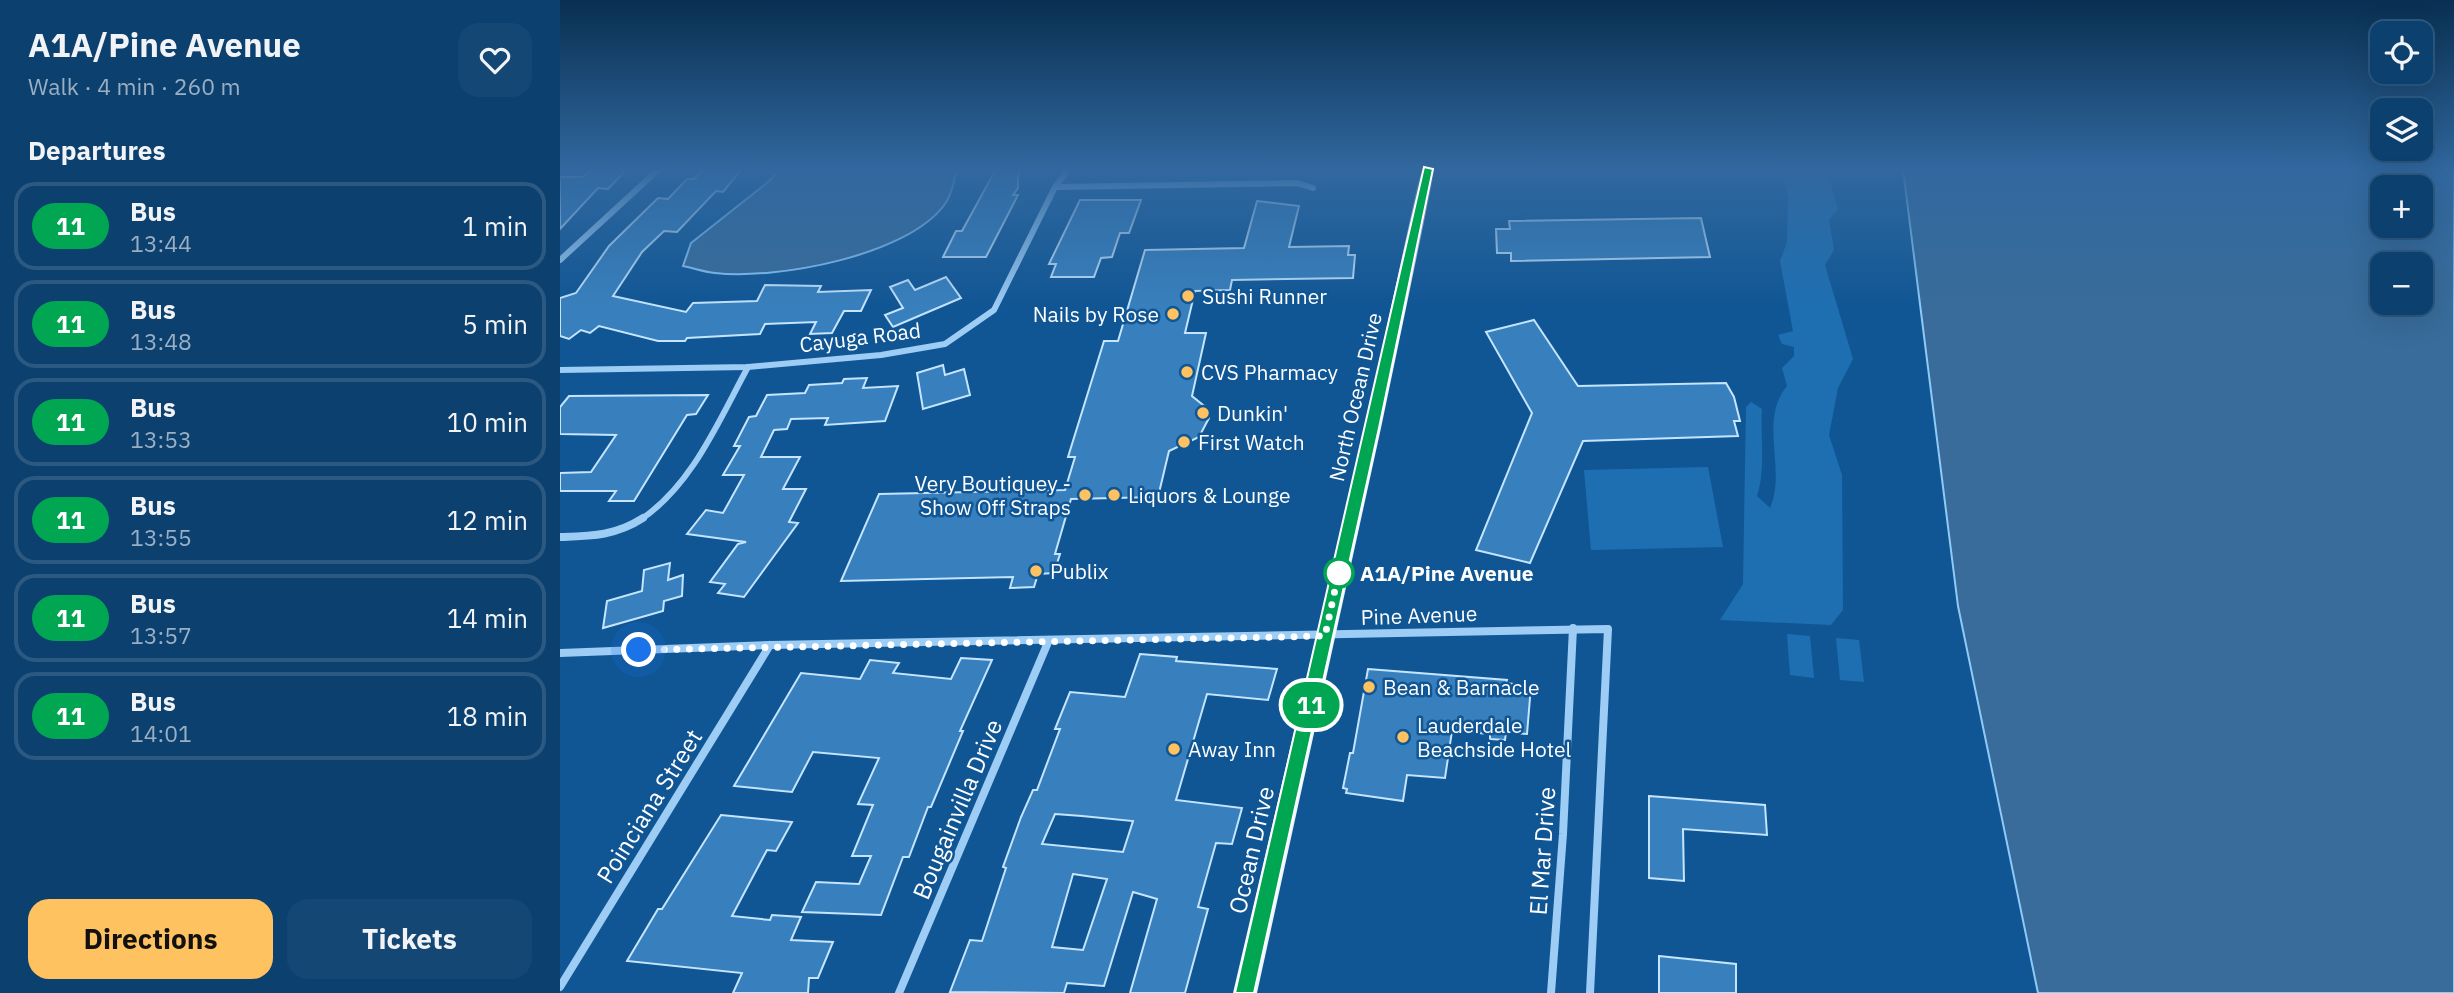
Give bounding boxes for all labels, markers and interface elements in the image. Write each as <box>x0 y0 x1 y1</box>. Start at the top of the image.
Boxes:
map controls <box>2370 21 2433 315</box>
button: locate <box>2370 21 2433 84</box>
text: A1A/Pine Avenue <box>28 23 301 66</box>
button: heart <box>458 23 532 97</box>
text: Walk · 4 min · 260 m <box>28 71 241 101</box>
button: layers <box>2370 98 2433 161</box>
text: Departures <box>28 133 166 167</box>
button: + <box>2370 175 2433 238</box>
text: Bus <box>130 194 176 228</box>
text: 1 min <box>462 209 528 243</box>
text: 11 <box>56 210 85 242</box>
text: 13:44 <box>130 228 192 258</box>
button: − <box>2370 252 2433 315</box>
place label: Sushi Runner <box>1202 282 1327 310</box>
marker: Sushi Runner <box>1180 288 1196 304</box>
text: Bus <box>130 292 176 326</box>
place label: Nails by Rose <box>1033 300 1159 328</box>
marker: Nails by Rose <box>1165 306 1181 322</box>
text: 5 min <box>462 307 528 341</box>
text: 11 <box>56 308 85 340</box>
street label: North Ocean Drive <box>1322 310 1388 484</box>
street label: Cayuga Road <box>798 316 922 358</box>
text: 13:48 <box>130 326 192 356</box>
place label: CVS Pharmacy <box>1201 358 1338 386</box>
marker: CVS Pharmacy <box>1179 364 1195 380</box>
text: Bus <box>130 390 176 424</box>
place label: Dunkin' <box>1217 399 1288 427</box>
text: 10 min <box>447 405 528 439</box>
marker: Dunkin' <box>1195 405 1211 421</box>
text: 11 <box>56 406 85 438</box>
text: 13:53 <box>130 424 192 454</box>
place label: First Watch <box>1198 428 1305 456</box>
marker: First Watch <box>1176 434 1192 450</box>
place label: Very Boutiquey - Show Off Straps <box>915 469 1071 521</box>
place label: Liquors & Lounge <box>1128 481 1290 509</box>
marker: Very Boutiquey - Show Off Straps <box>1077 487 1093 503</box>
marker: Liquors & Lounge <box>1106 487 1122 503</box>
text: Bus <box>130 488 176 522</box>
text: 12 min <box>447 503 528 537</box>
text: 11 <box>56 504 85 536</box>
text: 13:55 <box>130 522 192 552</box>
place label: Publix <box>1050 557 1109 585</box>
marker: A1A/Pine Avenue <box>1324 558 1354 588</box>
place label: A1A/Pine Avenue <box>1360 559 1534 587</box>
marker: Publix <box>1028 563 1044 579</box>
text: Bus <box>130 586 176 620</box>
street label: Pine Avenue <box>1360 599 1478 631</box>
text: 14 min <box>447 601 528 635</box>
text: 11 <box>56 602 85 634</box>
text: 13:57 <box>130 620 192 650</box>
your location <box>621 632 656 667</box>
place label: Bean & Barnacle <box>1383 673 1539 701</box>
marker: Bean & Barnacle <box>1361 679 1377 695</box>
line badge: 11 <box>1280 682 1342 728</box>
text: Bus <box>130 684 176 718</box>
text: 11 <box>1297 689 1325 721</box>
text: 18 min <box>447 699 528 733</box>
text: 11 <box>56 700 85 732</box>
place label: Lauderdale Beachside Hotel <box>1417 711 1572 763</box>
street label: Bougainvilla Drive <box>905 714 1009 904</box>
text: 14:01 <box>130 718 192 748</box>
street label: Poinciana Street <box>589 723 709 889</box>
marker: Lauderdale Beachside Hotel <box>1395 729 1411 745</box>
place label: Away Inn <box>1188 735 1276 763</box>
marker: Away Inn <box>1166 741 1182 757</box>
street label: Ocean Drive <box>1221 783 1281 917</box>
street label: El Mar Drive <box>1522 786 1562 916</box>
button: Directions <box>28 899 273 979</box>
button: Tickets <box>287 899 532 979</box>

